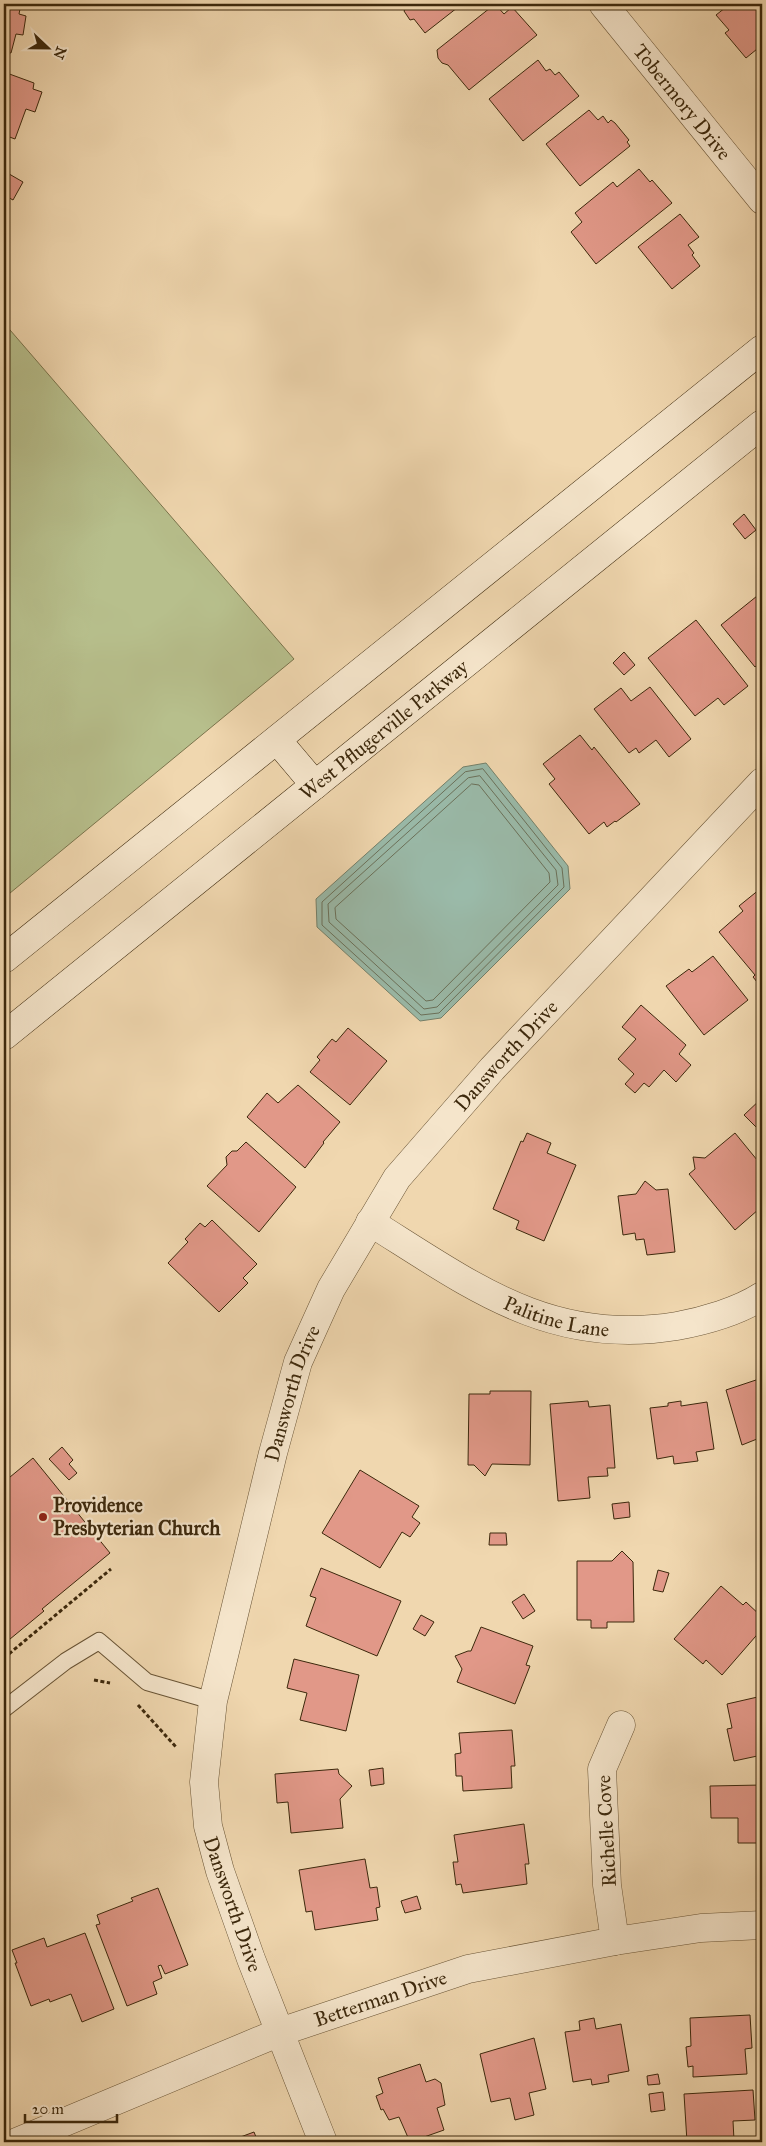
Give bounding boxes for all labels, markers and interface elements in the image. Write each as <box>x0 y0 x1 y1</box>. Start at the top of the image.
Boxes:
north arrow <box>22 22 72 72</box>
street label: Tobermory Drive <box>628 39 736 165</box>
text: N <box>49 44 70 61</box>
street label: West Pflugerville Parkway <box>295 654 473 805</box>
street label: Dansworth Drive <box>449 995 563 1116</box>
street label: Palitine Lane <box>500 1291 610 1342</box>
street label: Dansworth Drive <box>259 1321 325 1464</box>
place label: Providence Presbyterian Church <box>53 1493 221 1541</box>
marker: Providence Presbyterian Church <box>37 1511 49 1523</box>
street label: Richelle Cove <box>591 1774 621 1888</box>
street label: Dansworth Drive <box>199 1833 267 1975</box>
street label: Betterman Drive <box>311 1965 450 2032</box>
scale bar <box>25 2091 118 2123</box>
text: 20 m <box>32 2100 64 2118</box>

